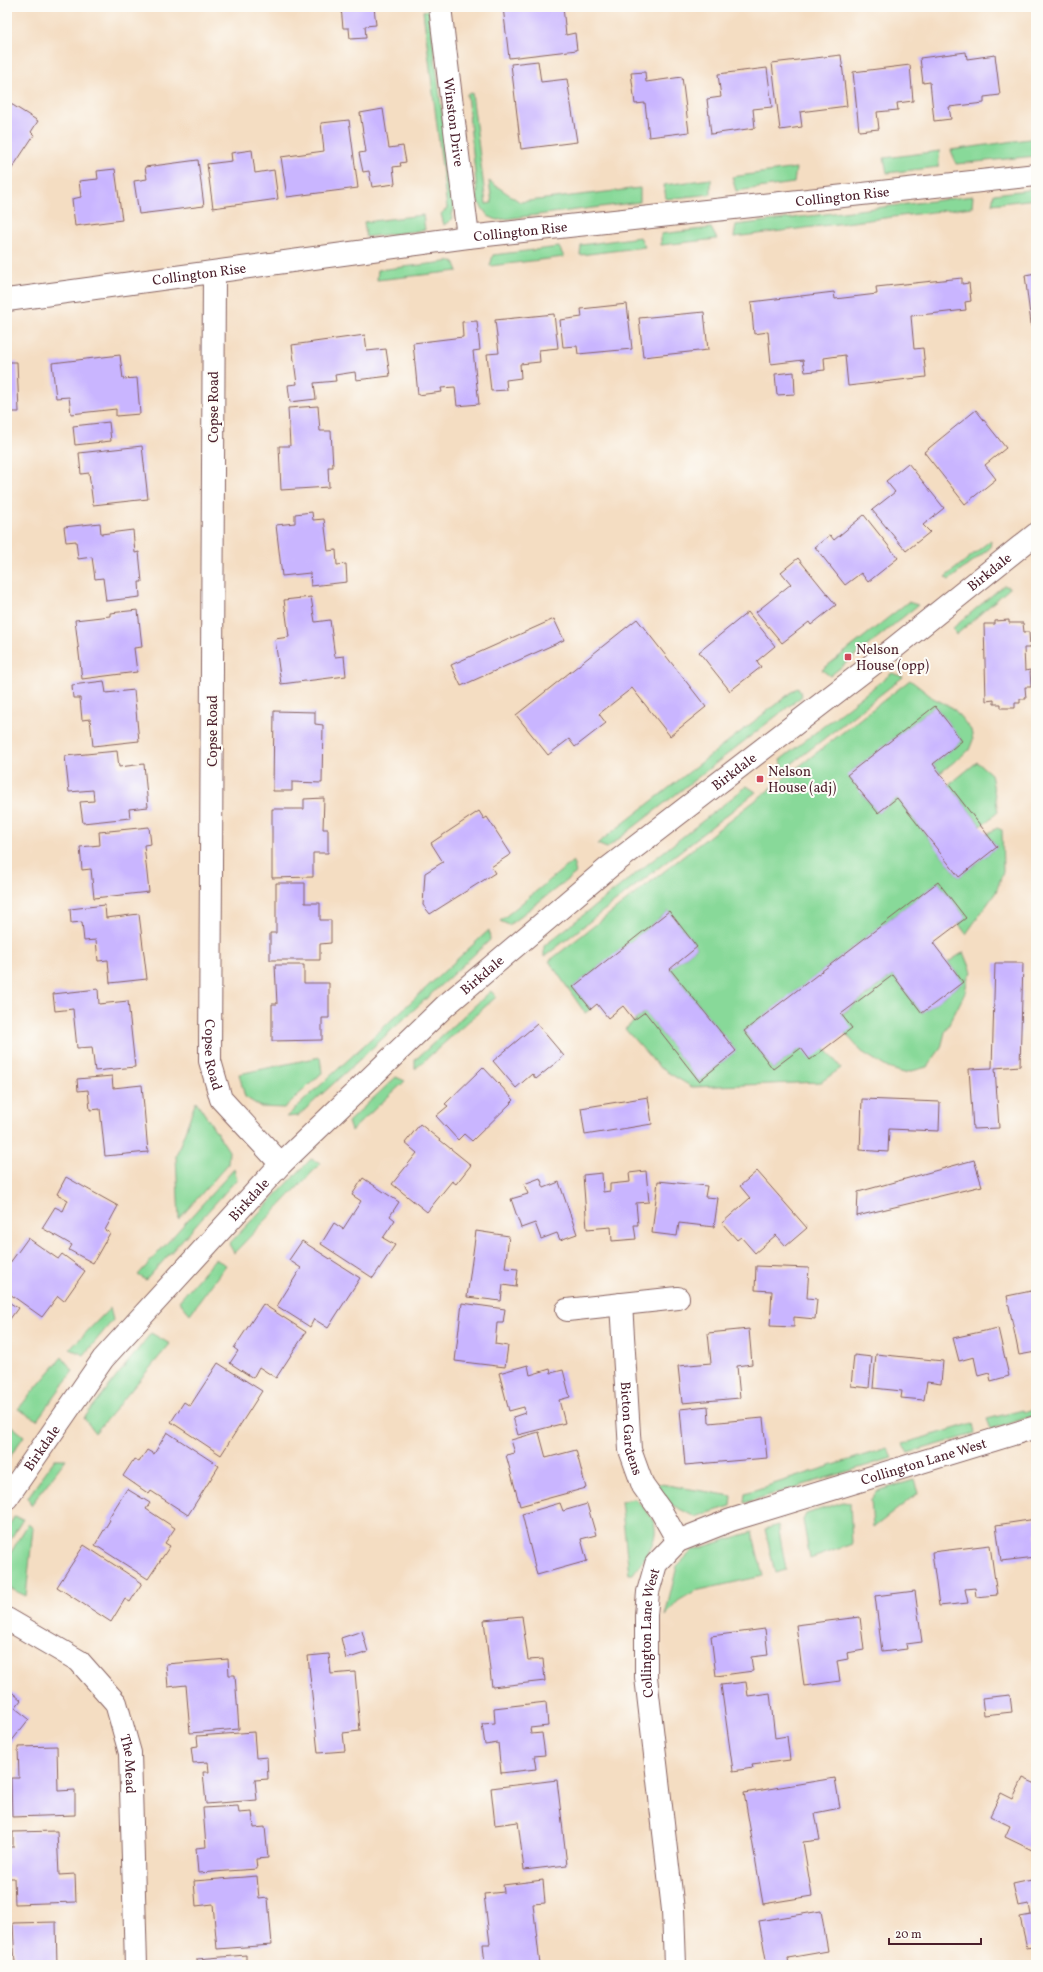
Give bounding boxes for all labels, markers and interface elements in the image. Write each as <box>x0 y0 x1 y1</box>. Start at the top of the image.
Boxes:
street label: Winston Drive <box>438 77 467 168</box>
street label: Collington Rise <box>795 183 891 212</box>
street label: Collington Rise <box>473 218 569 247</box>
street label: Collington Rise <box>151 259 248 291</box>
street label: Copse Road <box>205 371 224 443</box>
street label: Birkdale <box>964 549 1017 597</box>
place label: Nelson House (opp) <box>856 641 929 676</box>
marker: Nelson House (opp) <box>843 652 853 662</box>
street label: Copse Road <box>204 695 223 767</box>
street label: Birkdale <box>708 749 761 796</box>
place label: Nelson House (adj) <box>768 763 836 798</box>
marker: Nelson House (adj) <box>755 774 765 784</box>
street label: Birkdale <box>457 952 509 1000</box>
street label: Copse Road <box>199 1019 226 1093</box>
street label: Birkdale <box>225 1175 275 1226</box>
street label: Bicton Gardens <box>615 1381 646 1478</box>
street label: Birkdale <box>20 1422 66 1475</box>
street label: Collington Lane West <box>859 1435 989 1491</box>
street label: Collington Lane West <box>638 1566 665 1699</box>
street label: The Mead <box>114 1732 139 1794</box>
scale bar <box>889 1920 981 1946</box>
text: 20 m <box>895 1927 922 1943</box>

